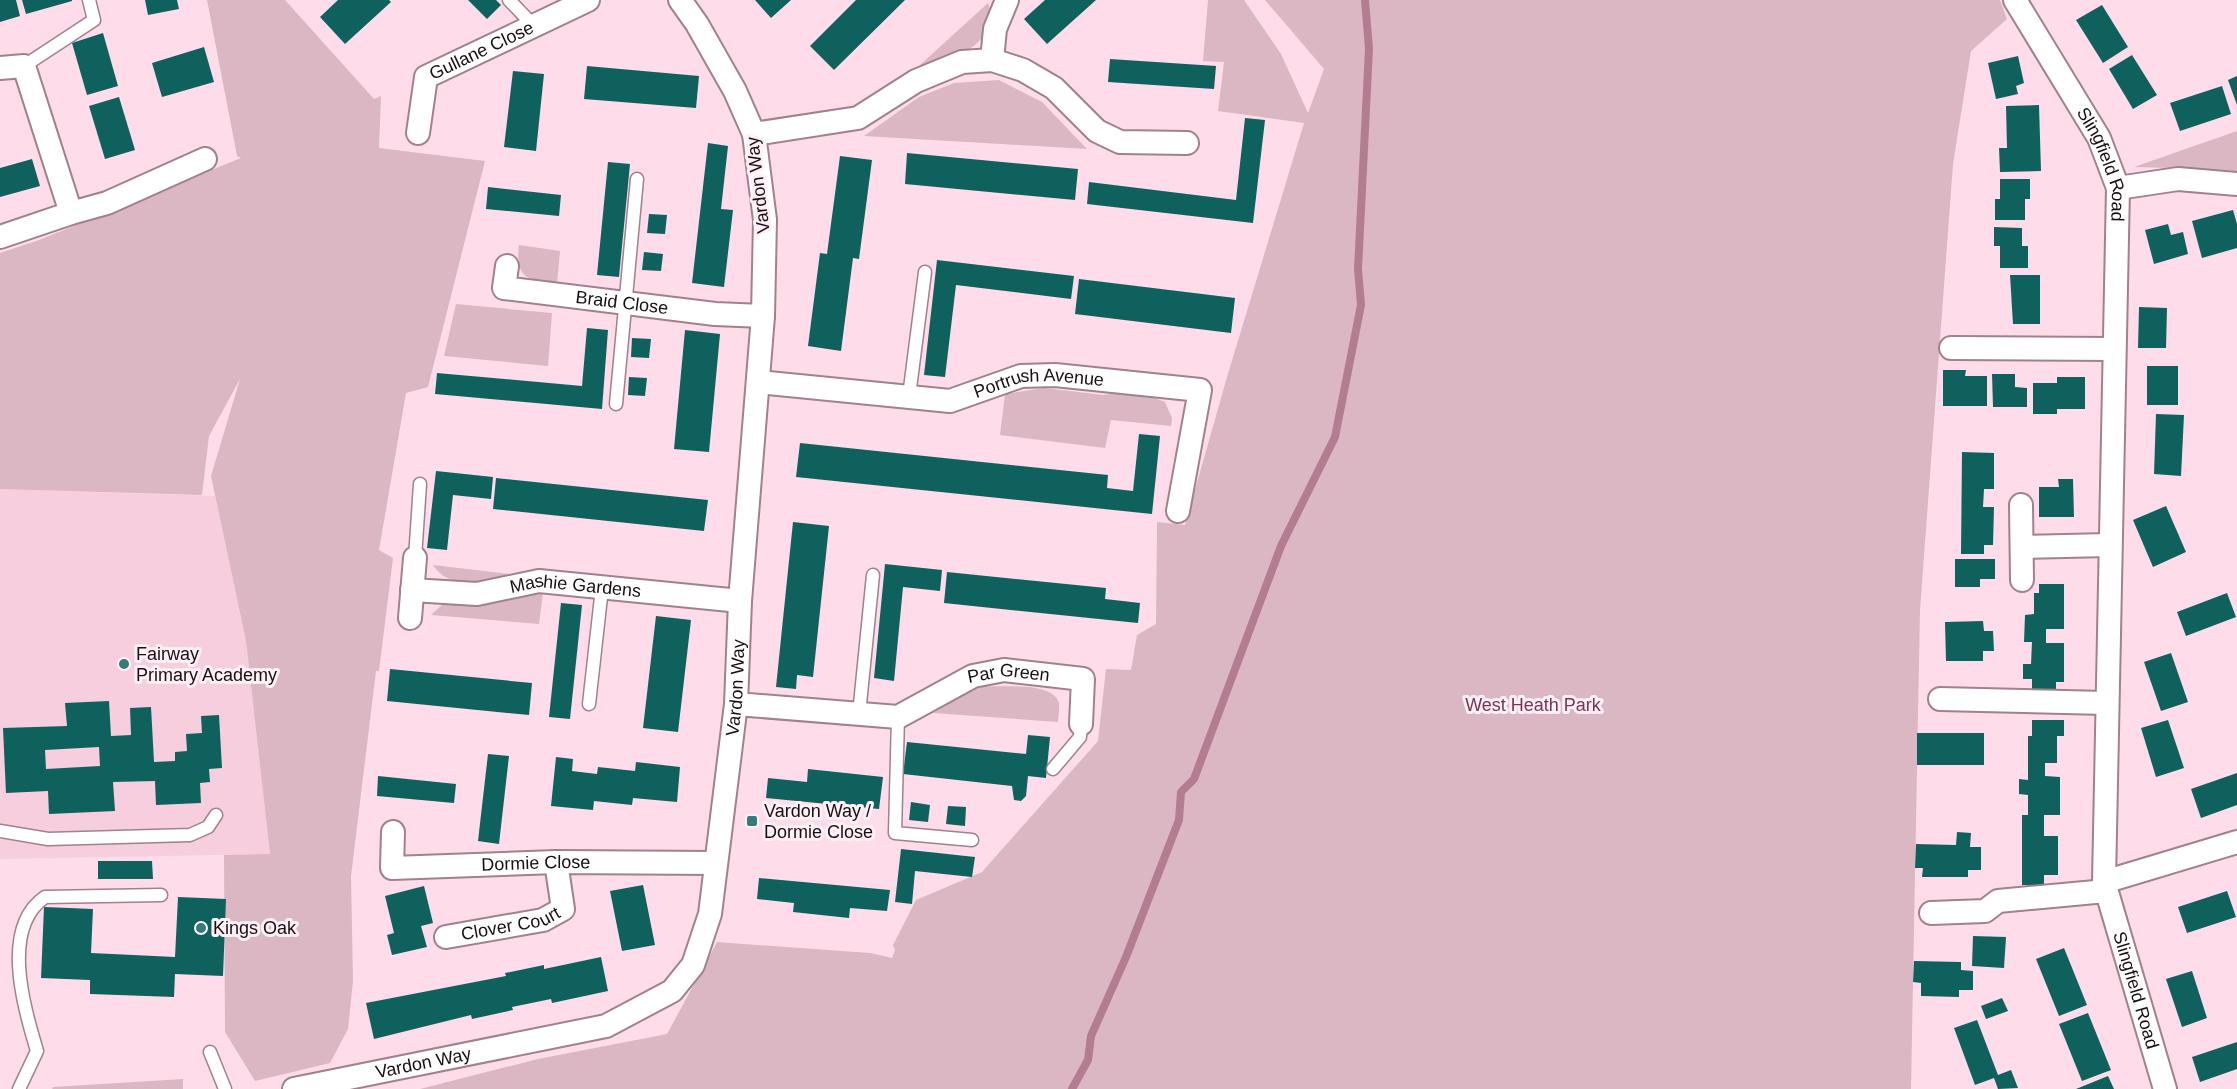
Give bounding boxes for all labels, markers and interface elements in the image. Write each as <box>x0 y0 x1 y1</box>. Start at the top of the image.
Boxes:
street label: Gullane Close <box>426 17 537 84</box>
street label: Slingfield Road <box>2073 104 2129 222</box>
street label: Vardon Way <box>742 136 774 234</box>
street label: Braid Close <box>574 287 669 318</box>
street label: Portrush Avenue <box>971 365 1105 402</box>
street label: Mashie Gardens <box>508 570 642 601</box>
street label: Vardon Way <box>722 639 749 737</box>
place label: Fairway Primary Academy <box>136 644 277 685</box>
marker: Fairway Primary Academy <box>117 657 131 671</box>
street label: Par Green <box>966 660 1051 687</box>
park label: West Heath Park <box>1465 695 1602 715</box>
place label: Vardon Way / Dormie Close <box>764 801 873 842</box>
marker: Vardon Way / Dormie Close <box>745 814 759 828</box>
street label: Dormie Close <box>481 852 590 875</box>
street label: Clover Court <box>459 903 564 944</box>
place label: Kings Oak <box>213 918 297 938</box>
marker: Kings Oak <box>194 921 208 935</box>
street label: Slingfield Road <box>2109 929 2163 1051</box>
street label: Vardon Way <box>374 1043 473 1082</box>

